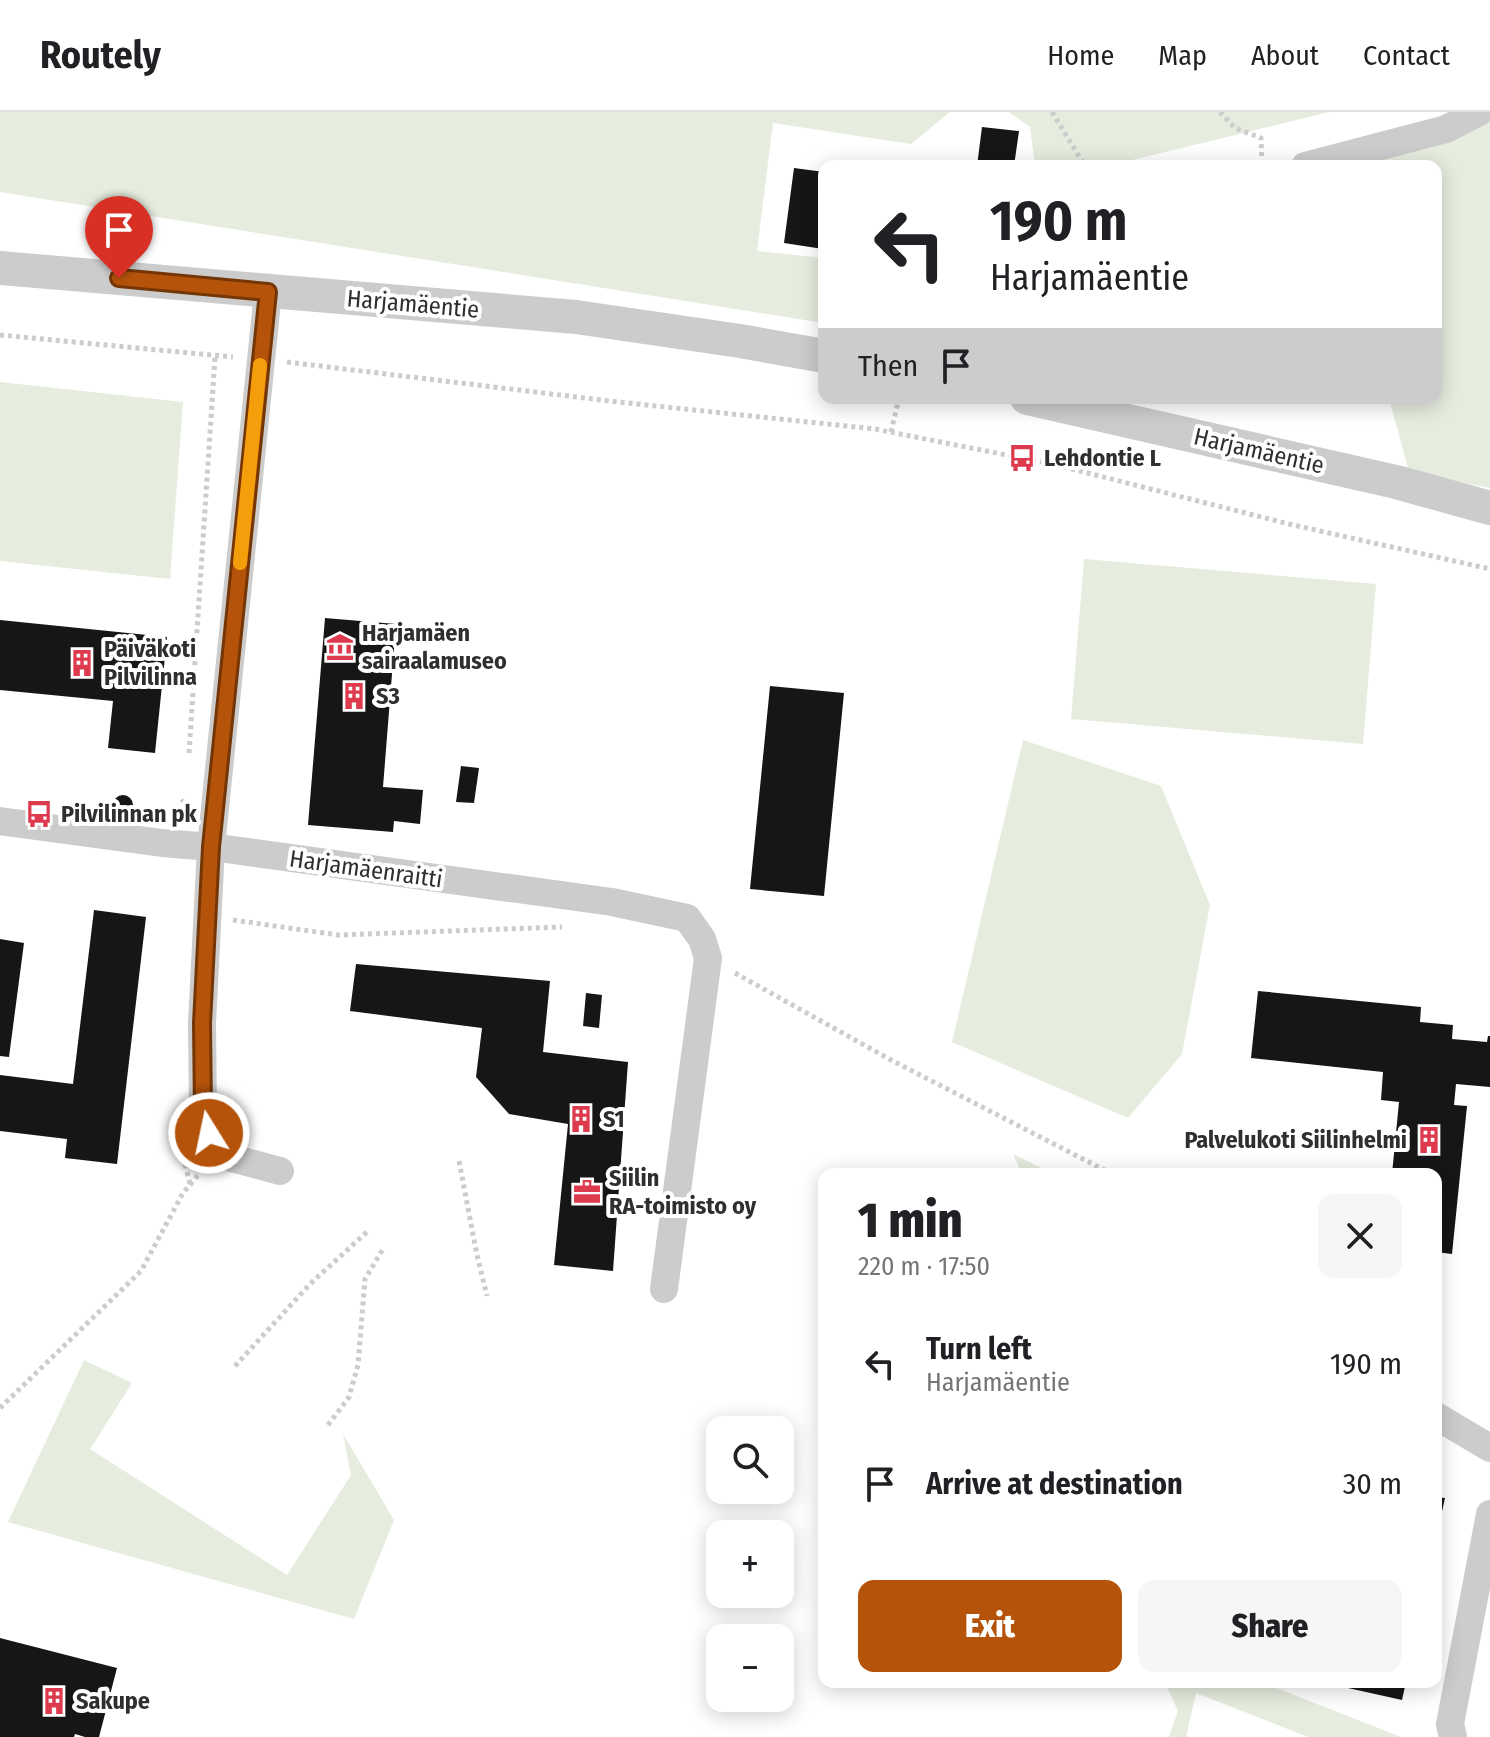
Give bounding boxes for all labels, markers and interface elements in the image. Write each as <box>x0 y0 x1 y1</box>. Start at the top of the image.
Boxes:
text: Routely <box>40 32 161 78</box>
text: Home <box>1047 39 1114 72</box>
text: Map <box>1158 39 1207 72</box>
text: About <box>1251 39 1319 72</box>
text: Contact <box>1363 39 1450 72</box>
text: 190 m <box>990 188 1128 255</box>
icon: left <box>858 192 962 296</box>
pin <box>85 196 153 278</box>
icon: arrive <box>97 208 141 252</box>
text: Harjamäentie <box>990 256 1189 300</box>
street label: Harjamäentie <box>346 284 480 324</box>
icon: arrive <box>934 344 978 388</box>
text: Then <box>858 348 918 384</box>
street label: Harjamäentie <box>1191 422 1327 480</box>
bus stop icon: Lehdontie L <box>1007 443 1037 473</box>
place label: Lehdontie L <box>1044 444 1161 472</box>
place label: Harjamäen sairaalamuseo <box>362 619 507 675</box>
museum icon: Harjamäen sairaalamuseo <box>325 632 355 662</box>
place label: Päiväkoti Pilvilinna <box>104 635 197 691</box>
building icon: Päiväkoti Pilvilinna <box>67 648 97 678</box>
building icon: S3 <box>339 681 369 711</box>
place label: S3 <box>376 682 400 710</box>
bus stop icon: Pilvilinnan pk <box>24 799 54 829</box>
place label: Pilvilinnan pk <box>61 800 198 828</box>
street label: Harjamäenraitti <box>288 844 444 894</box>
position arrow <box>167 1091 251 1175</box>
building icon: S1 <box>566 1104 596 1134</box>
place label: S1 <box>603 1105 625 1133</box>
building icon: Palvelukoti Siilinhelmi <box>1414 1125 1444 1155</box>
place label: Palvelukoti Siilinhelmi <box>1184 1126 1407 1154</box>
place label: Siilin RA-toimisto oy <box>609 1164 757 1220</box>
office icon: Siilin RA-toimisto oy <box>572 1177 602 1207</box>
text: 1 min <box>858 1192 962 1250</box>
button: close <box>1318 1194 1402 1278</box>
text: 220 m · 17:50 <box>858 1251 990 1282</box>
text: Turn left <box>926 1331 1032 1367</box>
icon: left <box>858 1342 902 1386</box>
text: 190 m <box>1330 1346 1402 1382</box>
text: Harjamäentie <box>926 1367 1070 1398</box>
map controls <box>706 1416 794 1712</box>
button: search <box>706 1416 794 1504</box>
icon: arrive <box>858 1462 902 1506</box>
text: Arrive at destination <box>926 1466 1183 1502</box>
text: 30 m <box>1343 1466 1402 1502</box>
button: + <box>706 1520 794 1608</box>
button: Exit <box>858 1580 1122 1672</box>
button: Share <box>1138 1580 1402 1672</box>
button: − <box>706 1624 794 1712</box>
building icon: Sakupe <box>39 1686 69 1716</box>
place label: Sakupe <box>76 1687 150 1715</box>

